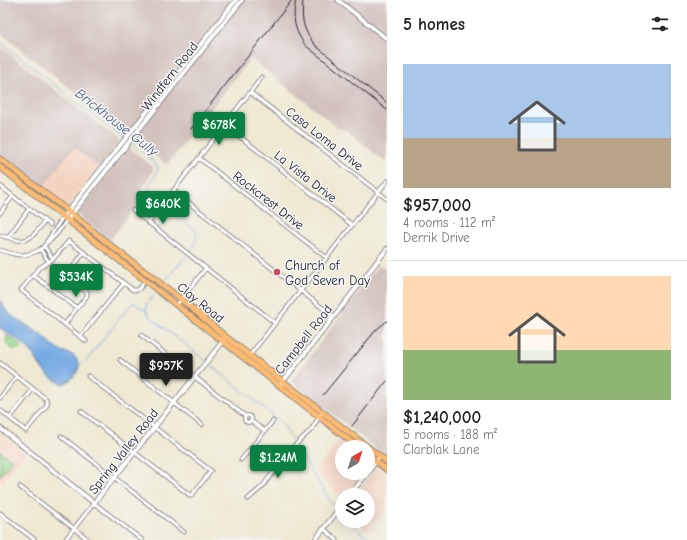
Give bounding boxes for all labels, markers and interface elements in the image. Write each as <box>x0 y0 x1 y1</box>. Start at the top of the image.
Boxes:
icon: filters <box>649 13 671 35</box>
text: 5 homes <box>403 15 465 34</box>
street label: Windfern Road <box>138 39 201 114</box>
water label: Brickhouse Gully <box>72 85 162 160</box>
icon: home <box>501 90 573 162</box>
street label: Casa Loma Drive <box>283 104 367 174</box>
pin: $678K <box>191 112 247 146</box>
text: $678K <box>202 117 236 132</box>
street label: La Vista Drive <box>272 147 340 206</box>
street label: Rockcrest Drive <box>230 168 308 233</box>
pin: $640K <box>135 191 191 225</box>
text: $640K <box>145 196 181 211</box>
text: $957,000 <box>403 196 471 215</box>
text: 4 rooms · 112 m² <box>403 215 495 230</box>
text: Derrik Drive <box>403 230 470 245</box>
place label: Church of God Seven Day <box>285 258 370 288</box>
pin: $534K <box>48 264 104 298</box>
marker: Church of God Seven Day <box>272 267 282 277</box>
text: $534K <box>59 269 93 284</box>
street label: Clay Road <box>174 279 227 326</box>
street label: Campbell Road <box>272 302 335 377</box>
icon: home <box>501 302 573 374</box>
pin: $957K <box>138 353 194 387</box>
text: $957K <box>149 358 183 373</box>
street label: Spring Valley Road <box>85 406 161 497</box>
text: $1,240,000 <box>403 408 481 427</box>
text: 5 rooms · 188 m² <box>403 427 497 442</box>
north arrow <box>335 440 375 480</box>
map controls <box>335 440 375 528</box>
text: Clarblak Lane <box>403 442 480 457</box>
pin: $1.24M <box>245 445 311 479</box>
text: $1.24M <box>259 450 297 465</box>
button: layers <box>335 488 375 528</box>

